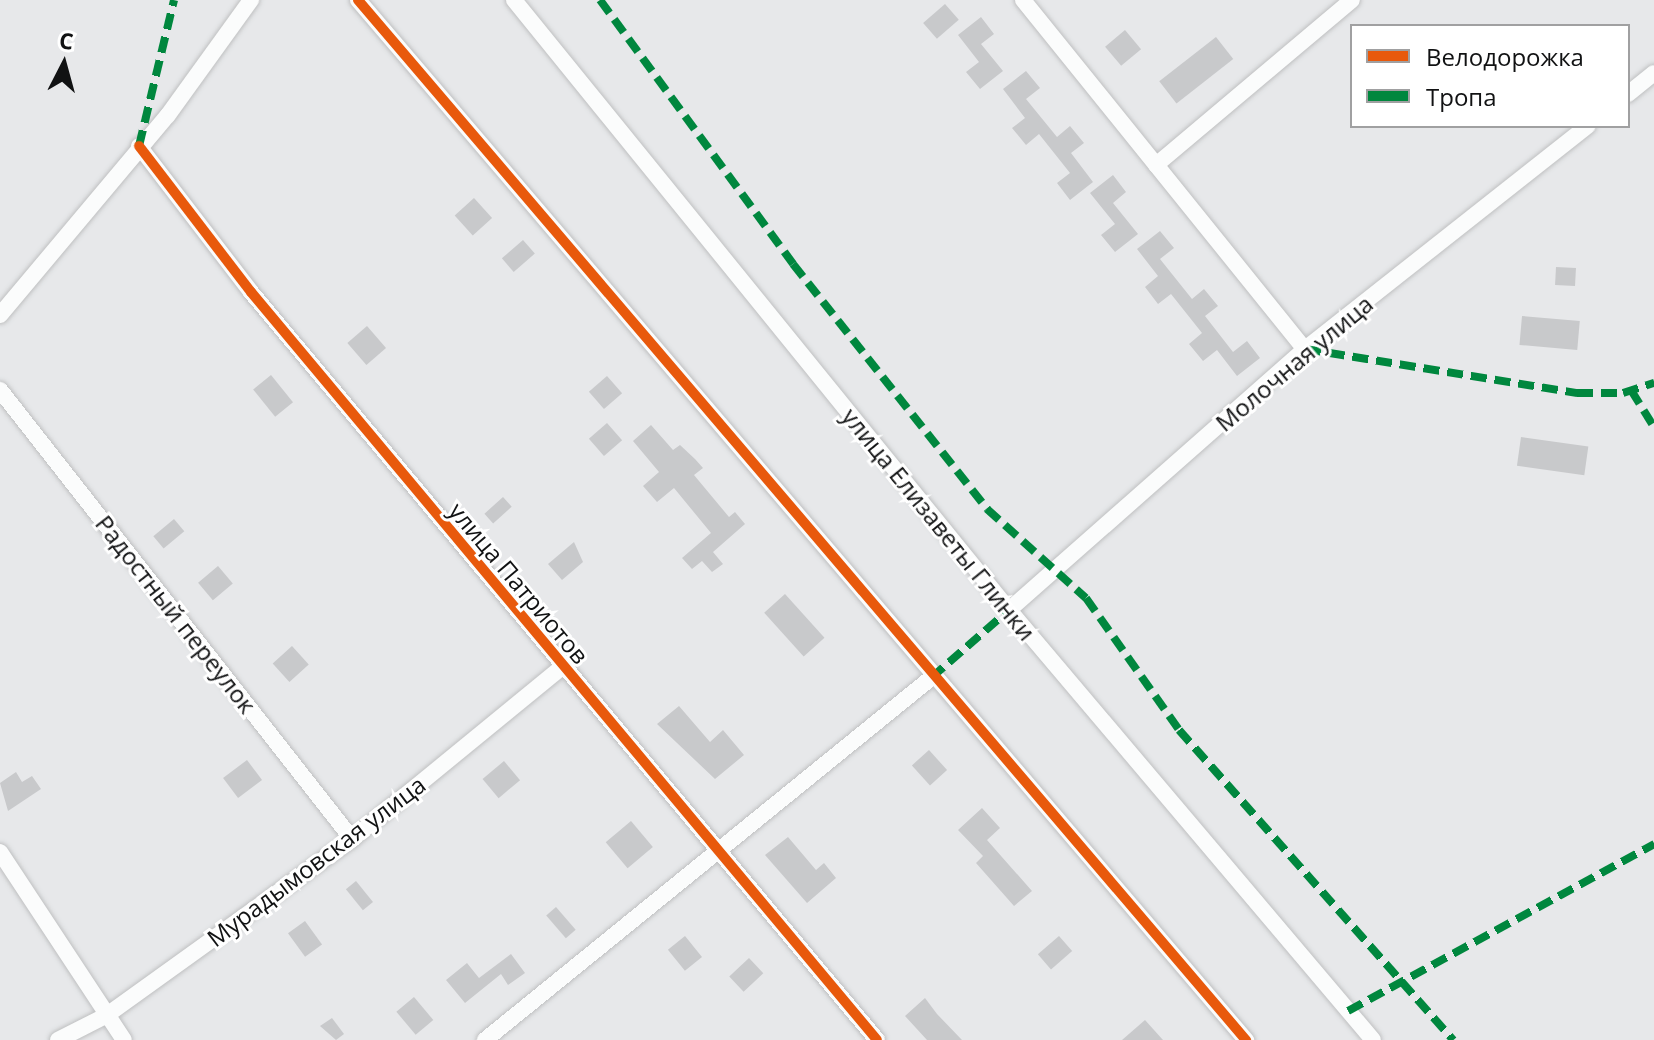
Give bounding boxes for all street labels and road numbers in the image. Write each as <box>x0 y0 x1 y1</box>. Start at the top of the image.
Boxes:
street label: Молочная улица <box>1210 289 1378 437</box>
street label: улица Елизаветы Глинки <box>836 402 1042 646</box>
street label: улица Патриотов <box>443 497 595 669</box>
street label: Радостный переулок <box>90 509 262 719</box>
street label: Мурадымовская улица <box>201 770 431 952</box>

